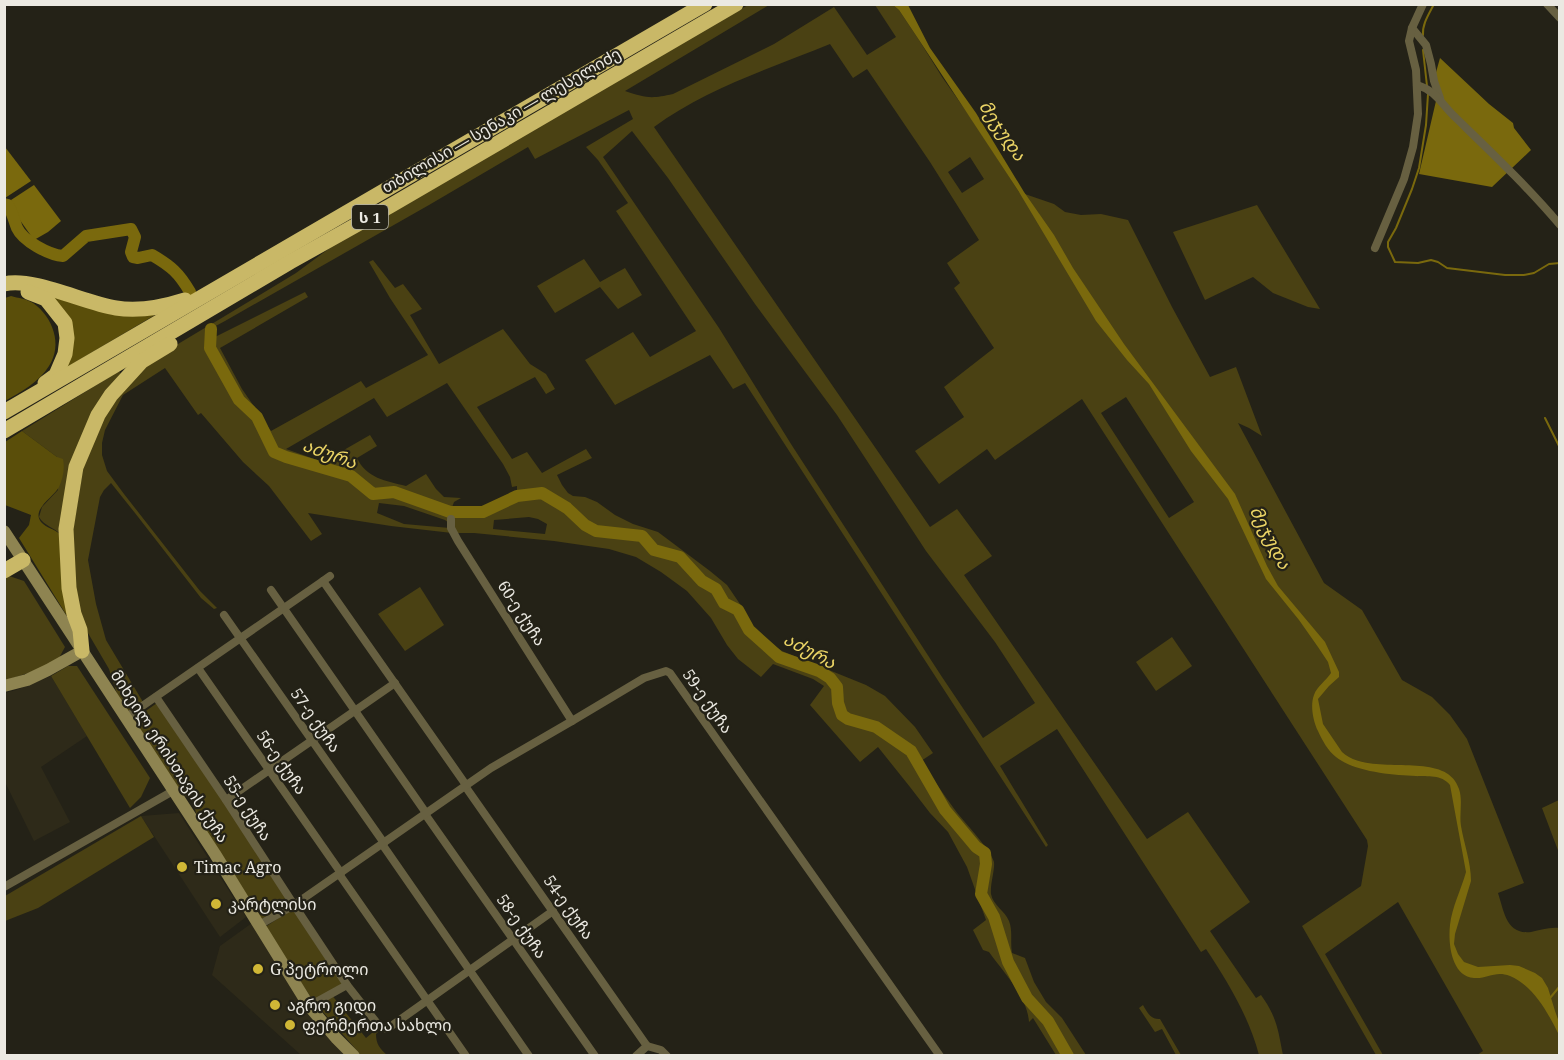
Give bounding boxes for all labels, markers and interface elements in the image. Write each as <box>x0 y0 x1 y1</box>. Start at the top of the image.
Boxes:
street label: თბილისი — სენაკი — ლესელიძე <box>377 42 625 198</box>
water label: მეჯუდა <box>974 95 1032 165</box>
road number: ს 1 <box>352 205 388 229</box>
water label: აძურა <box>300 432 361 474</box>
water label: მეჯუდა <box>1245 501 1297 573</box>
street label: 60-ე ქუჩა <box>493 576 551 650</box>
water label: აძურა <box>780 626 840 674</box>
street label: 59-ე ქუჩა <box>678 664 738 738</box>
street label: მიხეილ ერისთავის ქუჩა <box>106 665 234 847</box>
street label: 57-ე ქუჩა <box>286 683 346 757</box>
street label: 56-ე ქუჩა <box>252 725 312 799</box>
street label: 55-ე ქუჩა <box>219 771 277 845</box>
place label: Timac Agro <box>194 856 281 878</box>
marker: Timac Agro <box>175 860 189 874</box>
street label: 54-ე ქუჩა <box>539 870 599 944</box>
street label: 58-ე ქუჩა <box>492 889 552 963</box>
place label: კარტლისი <box>228 893 316 915</box>
marker: კარტლისი <box>209 897 223 911</box>
place label: G პეტროლი <box>270 958 368 980</box>
marker: G პეტროლი <box>251 962 265 976</box>
place label: აგრო გიდი <box>287 994 376 1016</box>
marker: აგრო გიდი <box>268 998 282 1012</box>
place label: ფერმერთა სახლი <box>302 1014 451 1036</box>
marker: ფერმერთა სახლი <box>283 1018 297 1032</box>

